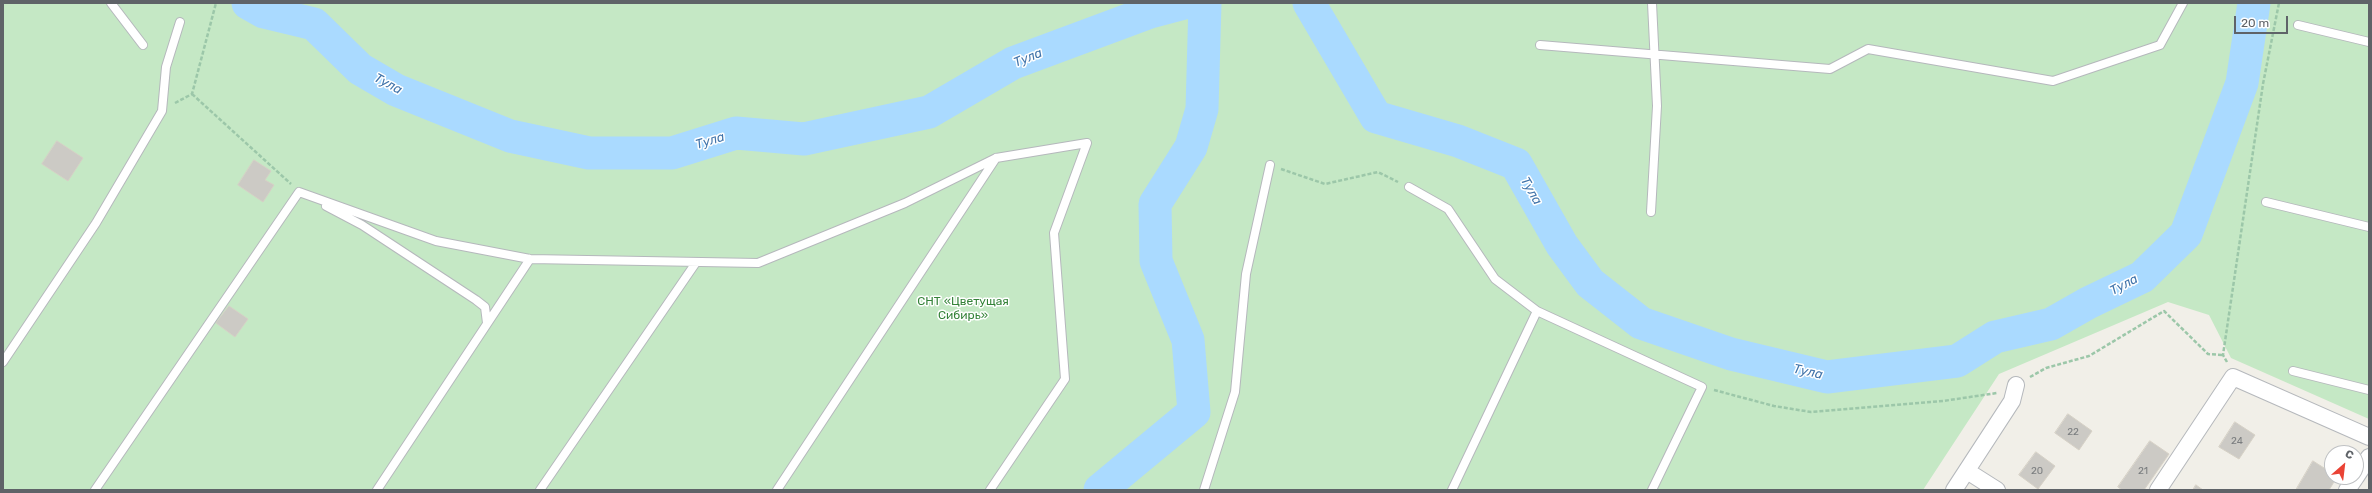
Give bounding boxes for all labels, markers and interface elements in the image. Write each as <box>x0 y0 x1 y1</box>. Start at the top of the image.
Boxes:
scale bar <box>2236 8 2290 34</box>
text: 20 m <box>2241 16 2269 30</box>
water label: Тула <box>1011 45 1045 71</box>
water label: Тула <box>371 70 405 98</box>
water label: Тула <box>694 129 726 153</box>
water label: Тула <box>1517 174 1545 208</box>
water label: Тула <box>2107 271 2141 299</box>
park label: СНТ «Цветущая Сибирь» <box>917 295 1009 323</box>
water label: Тула <box>1792 361 1824 383</box>
house number: 22 <box>2067 426 2079 438</box>
house number: 24 <box>2231 435 2243 447</box>
north arrow <box>2324 445 2364 485</box>
text: С <box>2343 447 2356 462</box>
house number: 20 <box>2031 465 2043 477</box>
house number: 21 <box>2138 465 2148 477</box>

